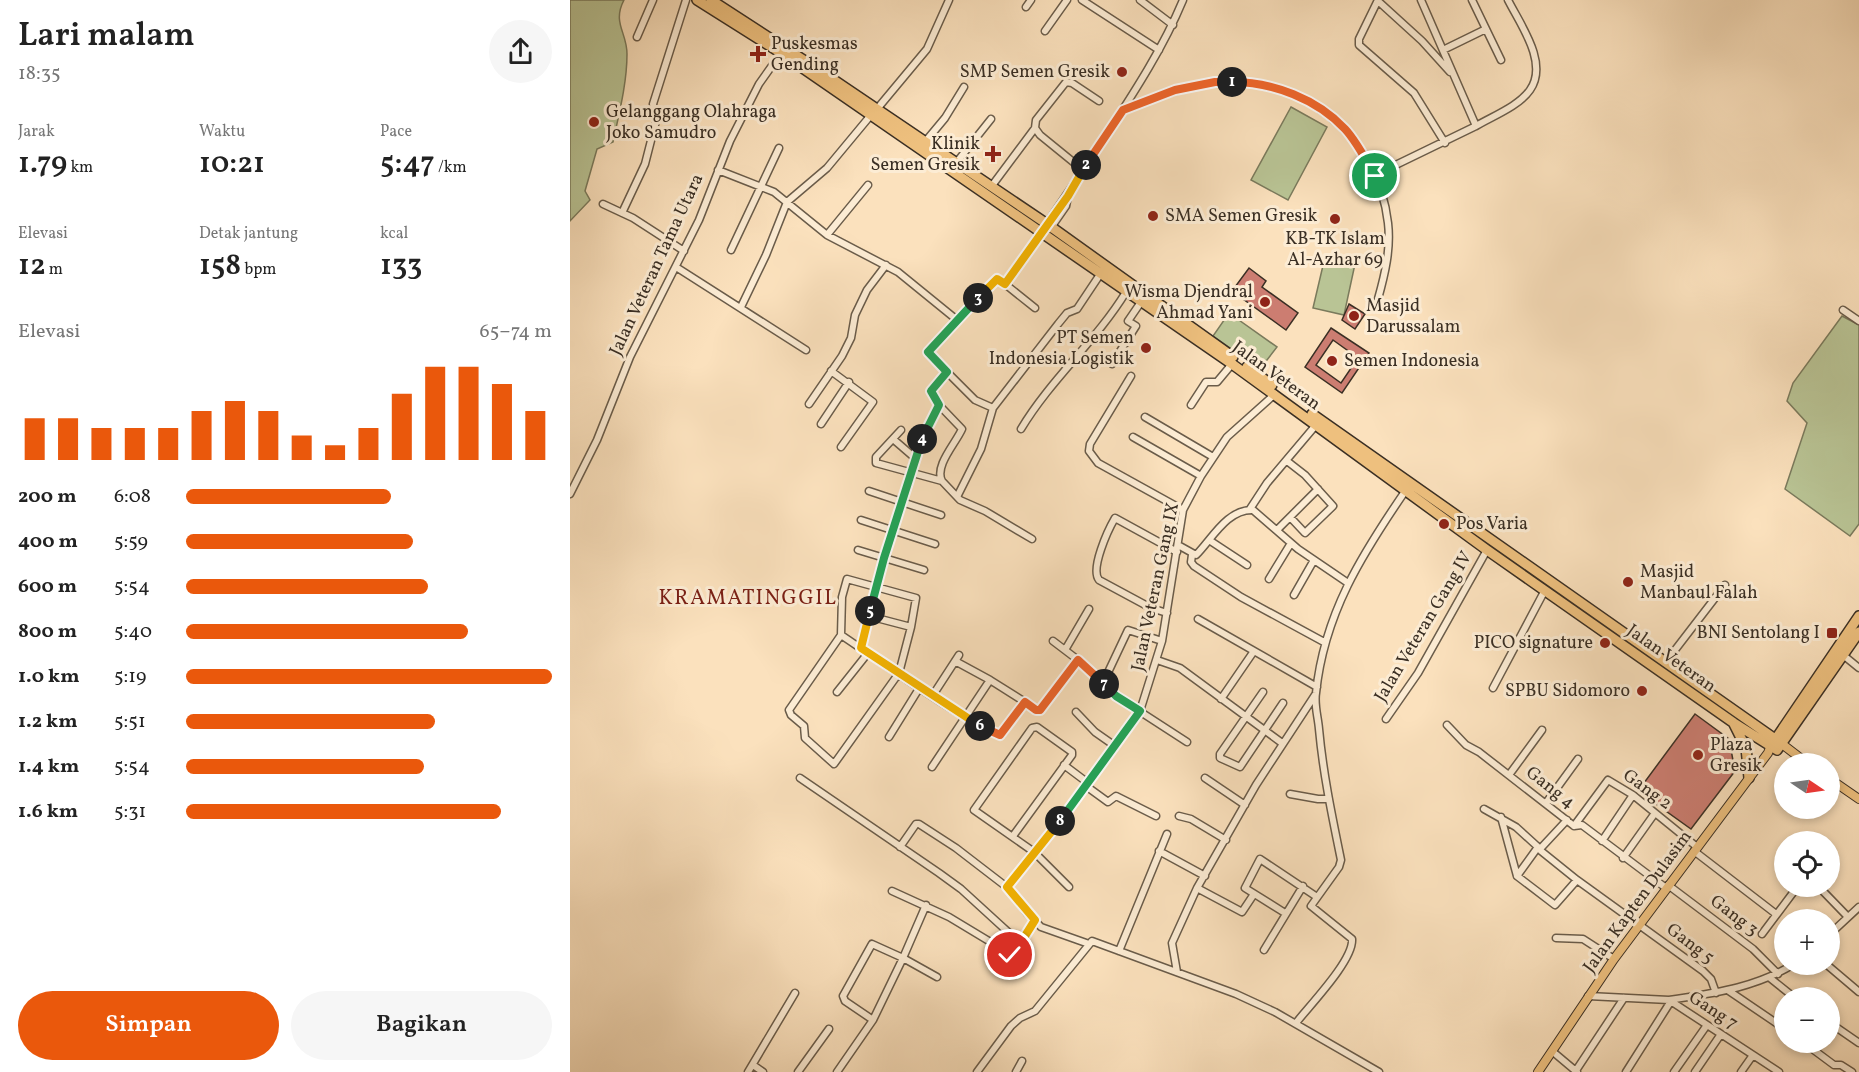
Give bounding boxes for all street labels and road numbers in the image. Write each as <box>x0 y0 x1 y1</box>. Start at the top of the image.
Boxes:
street label: Jalan Veteran Tama Utara <box>604 170 710 360</box>
street label: Jalan Veteran <box>1227 335 1326 417</box>
street label: Jalan Veteran Gang IX <box>1126 500 1186 674</box>
street label: Jalan Veteran Gang IV <box>1369 547 1479 707</box>
street label: Jalan Veteran <box>1621 619 1721 699</box>
street label: Gang 4 <box>1520 761 1580 815</box>
street label: Gang 2 <box>1617 764 1677 816</box>
street label: Jalan Kapten Dulasim <box>1578 826 1698 978</box>
street label: Gang 3 <box>1705 889 1763 943</box>
street label: Gang 5 <box>1661 918 1719 970</box>
street label: Gang 7 <box>1683 986 1743 1036</box>

